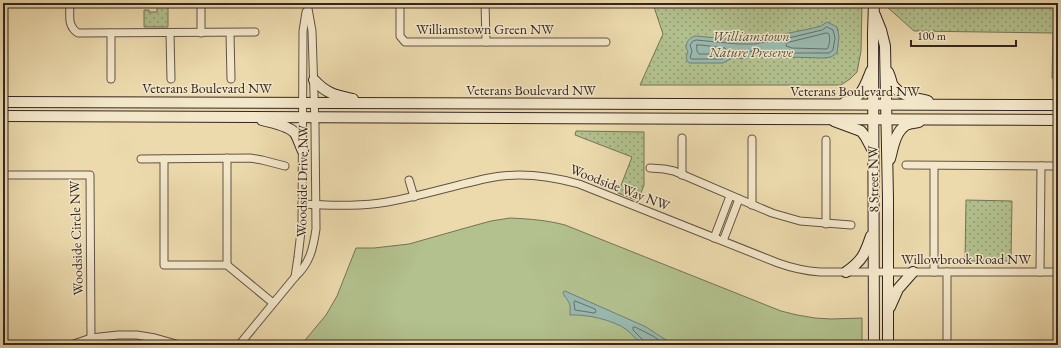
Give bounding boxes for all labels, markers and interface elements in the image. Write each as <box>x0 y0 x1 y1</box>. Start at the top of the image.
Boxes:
street label: Williamstown Green NW <box>416 20 555 38</box>
scale bar <box>911 22 1016 48</box>
park label: Williamstown Nature Preserve <box>708 27 793 61</box>
text: 100 m <box>917 28 947 44</box>
street label: Veterans Boulevard NW <box>142 79 273 97</box>
street label: Veterans Boulevard NW <box>466 81 597 99</box>
street label: Veterans Boulevard NW <box>790 82 921 100</box>
street label: Woodside Drive NW <box>292 124 312 237</box>
street label: 8 Street NW <box>863 144 883 213</box>
street label: Woodside Way NW <box>568 160 674 215</box>
street label: Woodside Circle NW <box>65 179 87 296</box>
street label: Willowbrook Road NW <box>901 250 1032 268</box>

